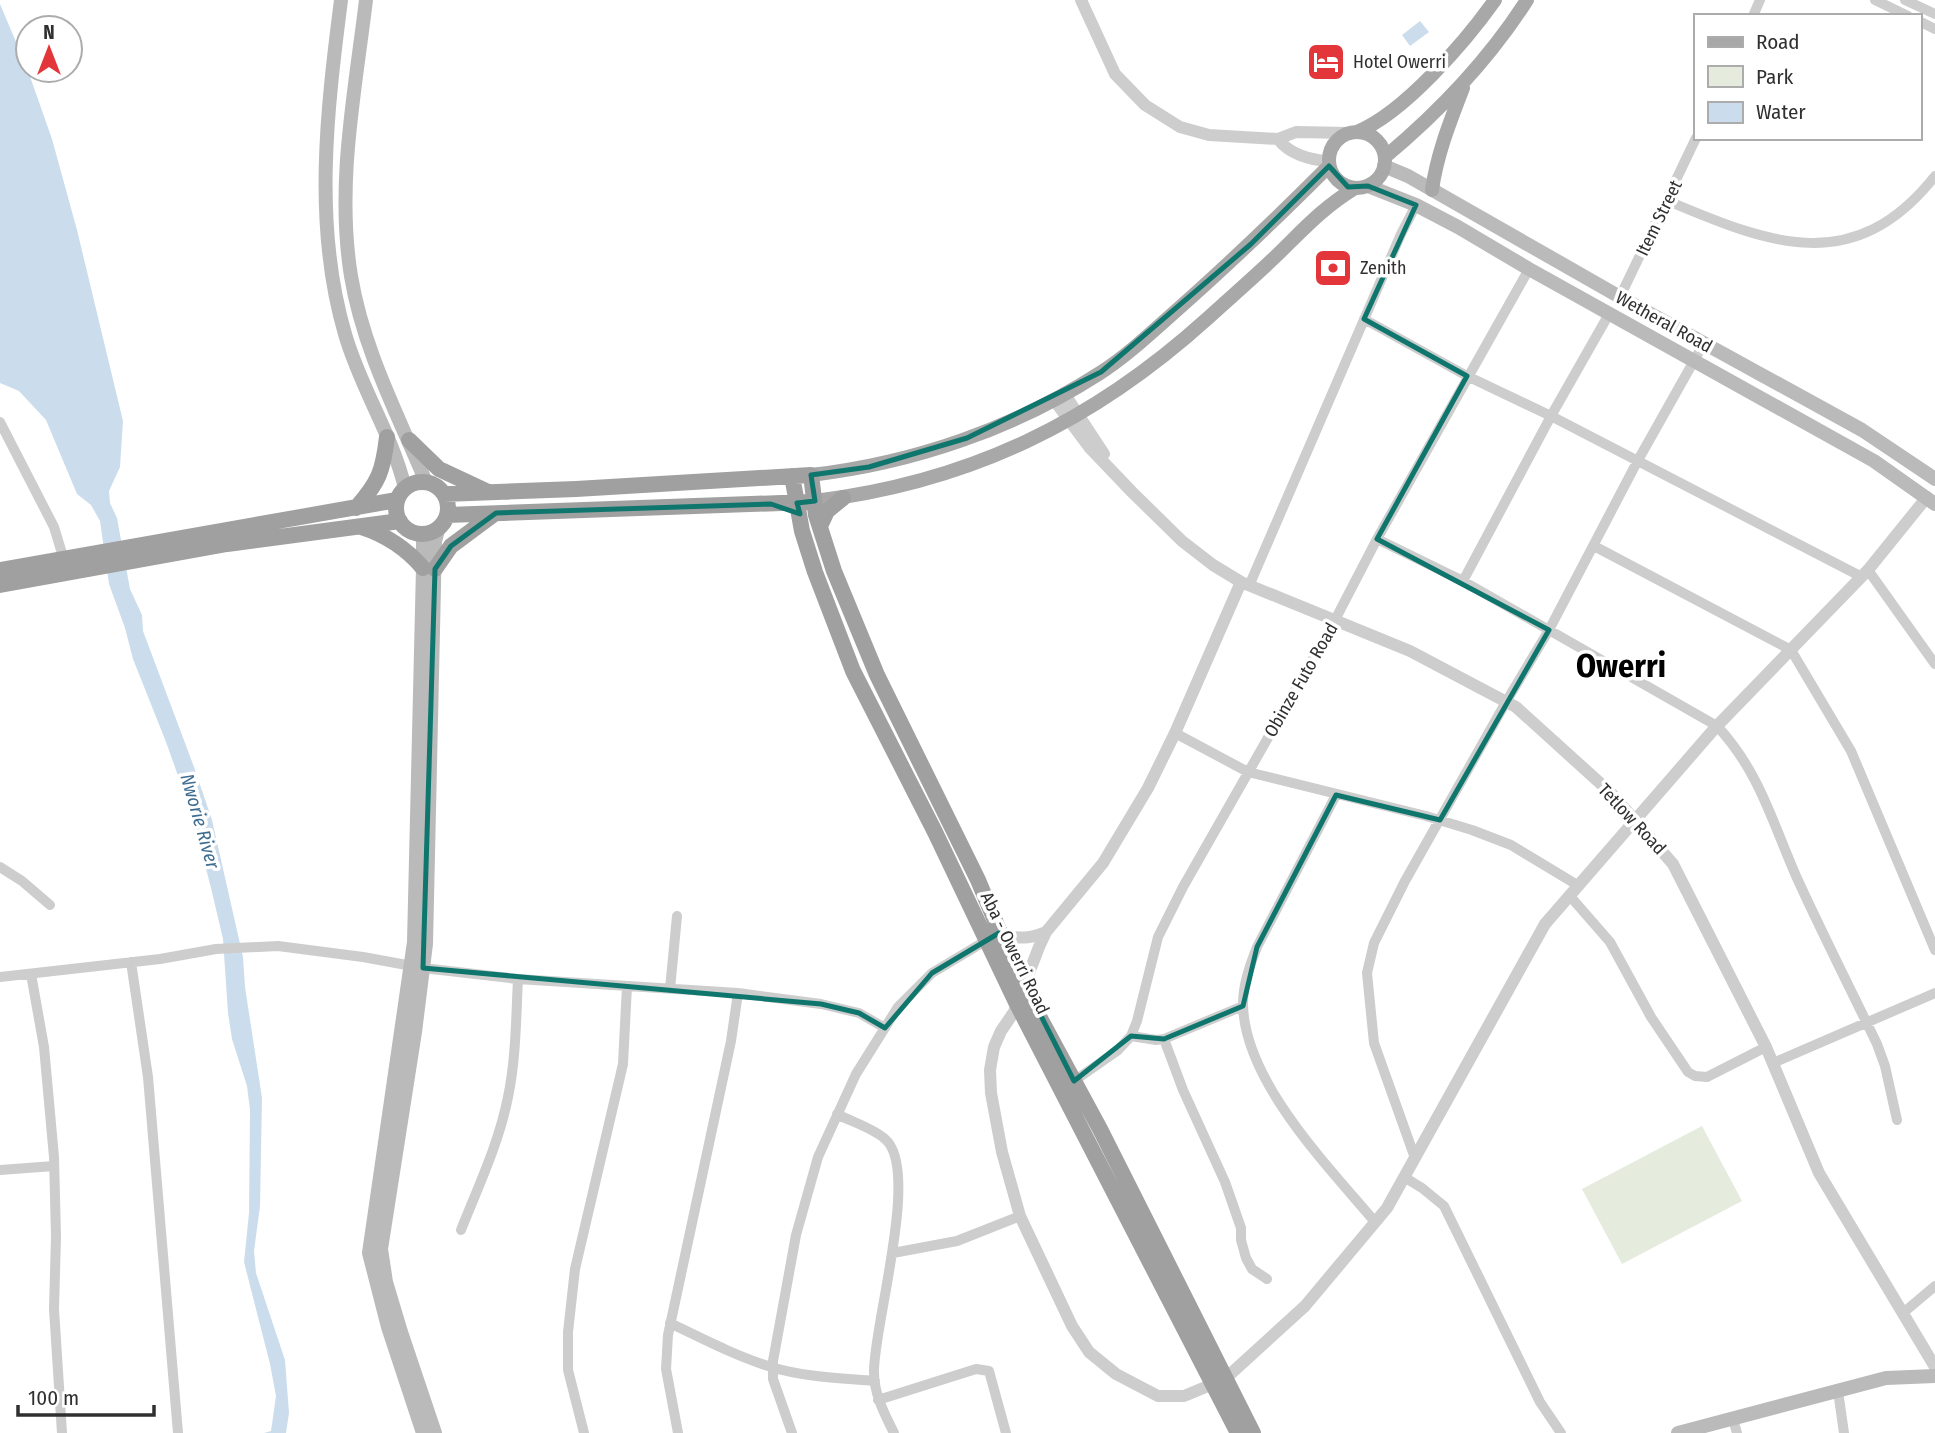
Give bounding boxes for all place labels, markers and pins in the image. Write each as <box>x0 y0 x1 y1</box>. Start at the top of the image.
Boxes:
hotel icon: Hotel Owerri <box>1305 41 1347 83</box>
place label: Hotel Owerri <box>1353 51 1446 73</box>
bank icon: Zenith <box>1312 247 1354 289</box>
place label: Zenith <box>1360 257 1406 279</box>

